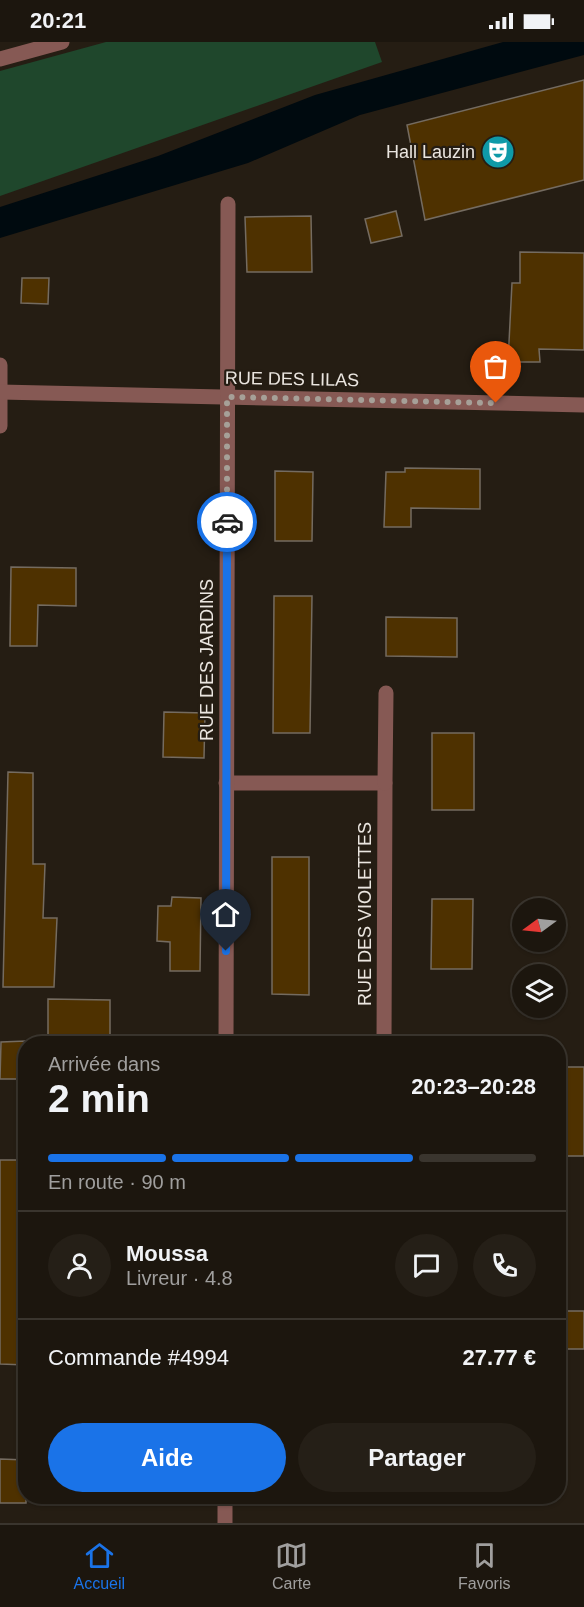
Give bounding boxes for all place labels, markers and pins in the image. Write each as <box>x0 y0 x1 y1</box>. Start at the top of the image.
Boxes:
theatre icon: Hall Lauzin <box>480 134 516 170</box>
place label: Hall Lauzin <box>386 142 475 162</box>
pin <box>470 341 521 403</box>
pin <box>200 889 251 951</box>

